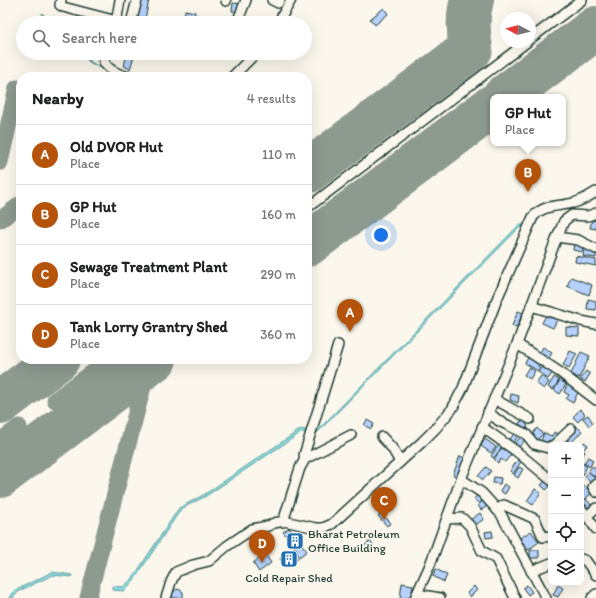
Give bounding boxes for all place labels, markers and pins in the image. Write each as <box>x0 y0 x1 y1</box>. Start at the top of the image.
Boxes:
pin: B <box>515 159 541 192</box>
pin: A <box>337 299 363 332</box>
pin: C <box>371 487 397 520</box>
place label: Bharat Petroleum Office Building <box>308 527 400 555</box>
pin: D <box>249 530 275 563</box>
building icon: Bharat Petroleum Office Building <box>285 531 305 551</box>
building icon: Cold Repair Shed <box>279 549 299 569</box>
place label: Cold Repair Shed <box>245 571 333 585</box>

